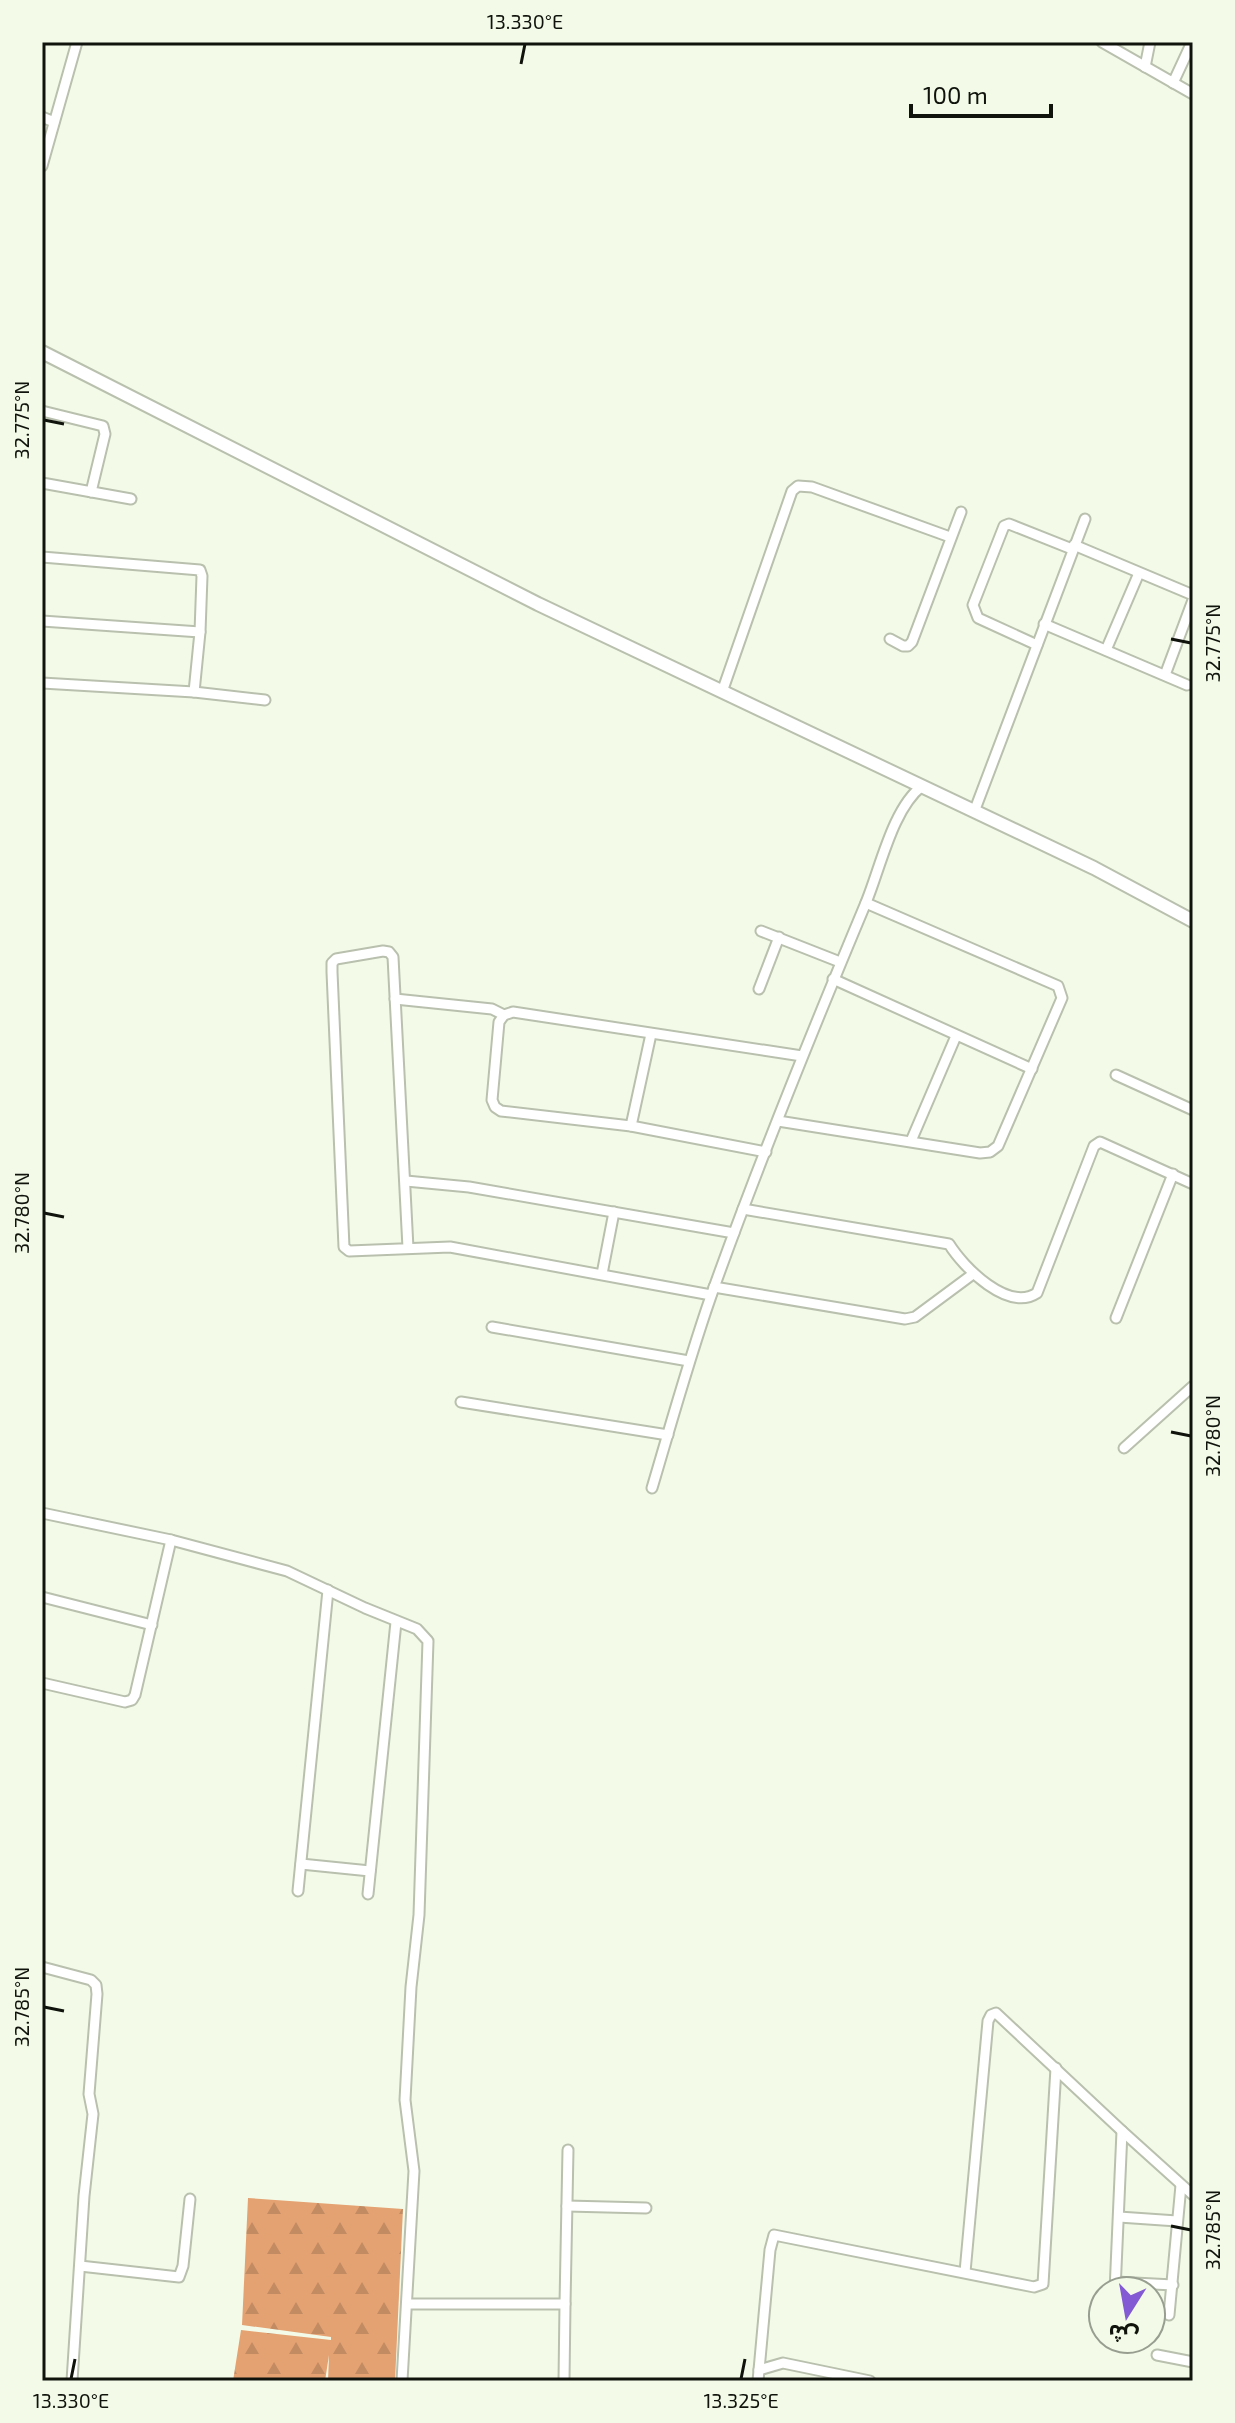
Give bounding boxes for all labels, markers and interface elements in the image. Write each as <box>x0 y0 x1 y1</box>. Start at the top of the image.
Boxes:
text: 13.330°E <box>487 9 563 33</box>
scale bar <box>911 68 1051 118</box>
text: 100 m <box>923 80 988 109</box>
text: 32.775°N <box>9 381 33 459</box>
text: 32.775°N <box>1200 604 1224 682</box>
text: 32.780°N <box>9 1172 33 1254</box>
text: 32.780°N <box>1200 1395 1224 1477</box>
text: 32.785°N <box>9 1967 33 2047</box>
text: 32.785°N <box>1200 2190 1224 2270</box>
north arrow <box>1087 2275 1167 2355</box>
text: ش <box>1106 2319 1140 2351</box>
text: 13.330°E <box>33 2388 109 2412</box>
text: 13.325°E <box>703 2388 779 2412</box>

